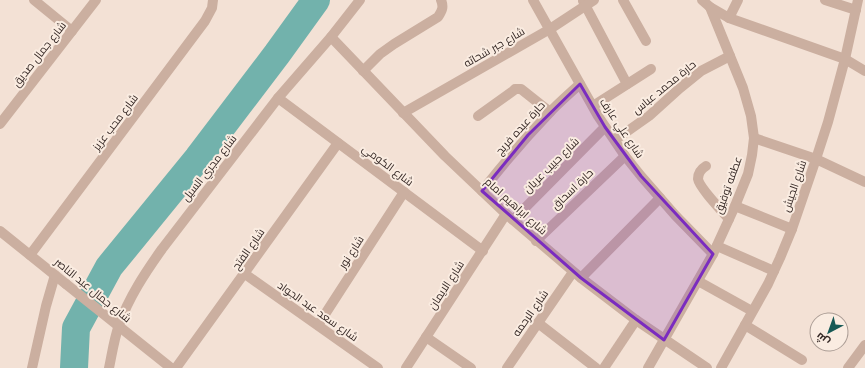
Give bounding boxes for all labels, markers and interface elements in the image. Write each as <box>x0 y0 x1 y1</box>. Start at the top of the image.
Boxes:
street label: شارع جمال صديق <box>10 19 70 90</box>
street label: شارع جبر شحاته <box>461 25 528 71</box>
street label: حارة محمد عباس <box>630 58 699 117</box>
street label: شارع محب عزيز <box>89 92 142 154</box>
street label: شارع علي عارف <box>595 96 646 162</box>
street label: حارة عبده فريج <box>493 99 549 158</box>
street label: شارع مجري السيل <box>179 133 241 205</box>
street label: شارع حبيب عريان <box>521 135 583 197</box>
street label: شارع الكومي <box>358 142 416 190</box>
street label: عطفه توفيق <box>712 155 745 216</box>
street label: شارع الجيش <box>780 159 810 214</box>
street label: حارة اسحاق <box>549 166 596 212</box>
street label: شارع ابراهيم امام <box>481 175 549 238</box>
street label: شارع الفتح <box>229 226 268 273</box>
street label: شارع نور <box>335 233 368 273</box>
street label: شارع جمال عبد الناصر <box>50 255 134 326</box>
street label: شارع الايمان <box>426 259 468 313</box>
street label: شارع سعد عبد الجواد <box>274 279 360 345</box>
street label: شارع الرحمه <box>510 288 552 340</box>
north arrow <box>809 312 849 352</box>
text: ش <box>813 330 832 349</box>

